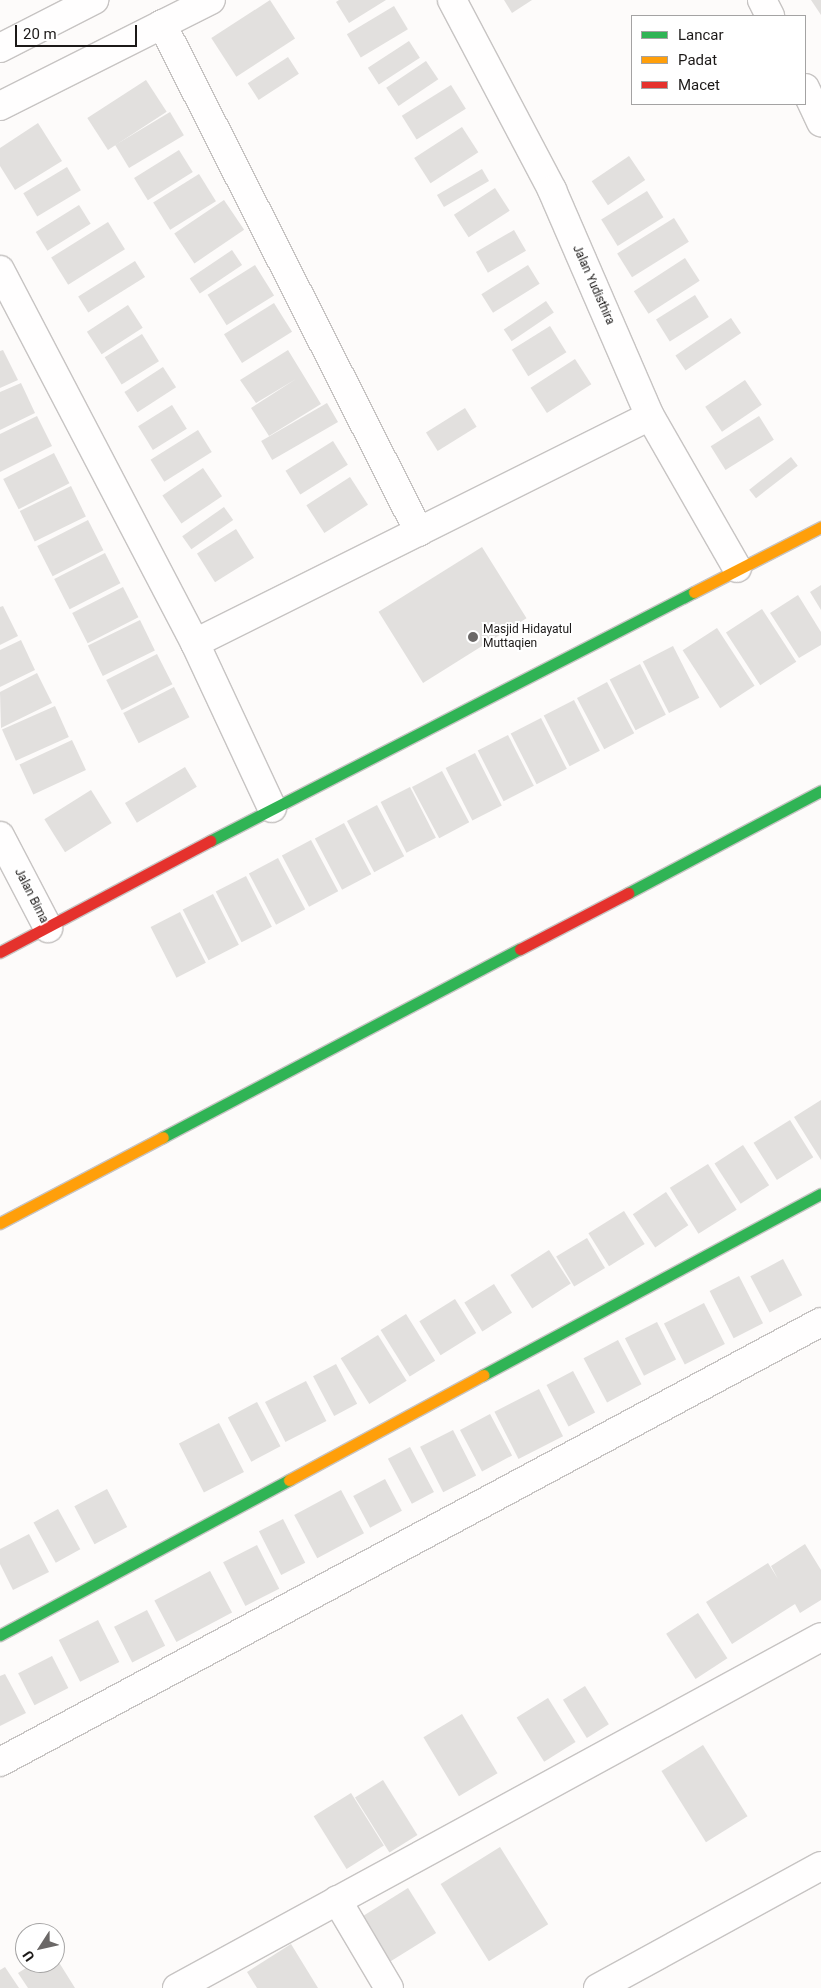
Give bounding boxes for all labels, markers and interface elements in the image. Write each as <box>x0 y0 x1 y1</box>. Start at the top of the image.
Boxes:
scale bar <box>18 15 140 47</box>
legend <box>631 15 806 105</box>
text: 20 m <box>23 25 57 43</box>
text: Lancar <box>678 26 724 44</box>
text: Padat <box>678 51 717 69</box>
text: Macet <box>678 76 720 94</box>
street label: Jalan Yudisthira <box>569 243 617 327</box>
place label: Masjid Hidayatul Muttaqien <box>483 623 572 651</box>
marker: Masjid Hidayatul Muttaqien <box>467 631 479 643</box>
street label: Jalan Bima <box>11 866 51 926</box>
north arrow <box>15 1923 65 1973</box>
text: U <box>19 1948 38 1964</box>

